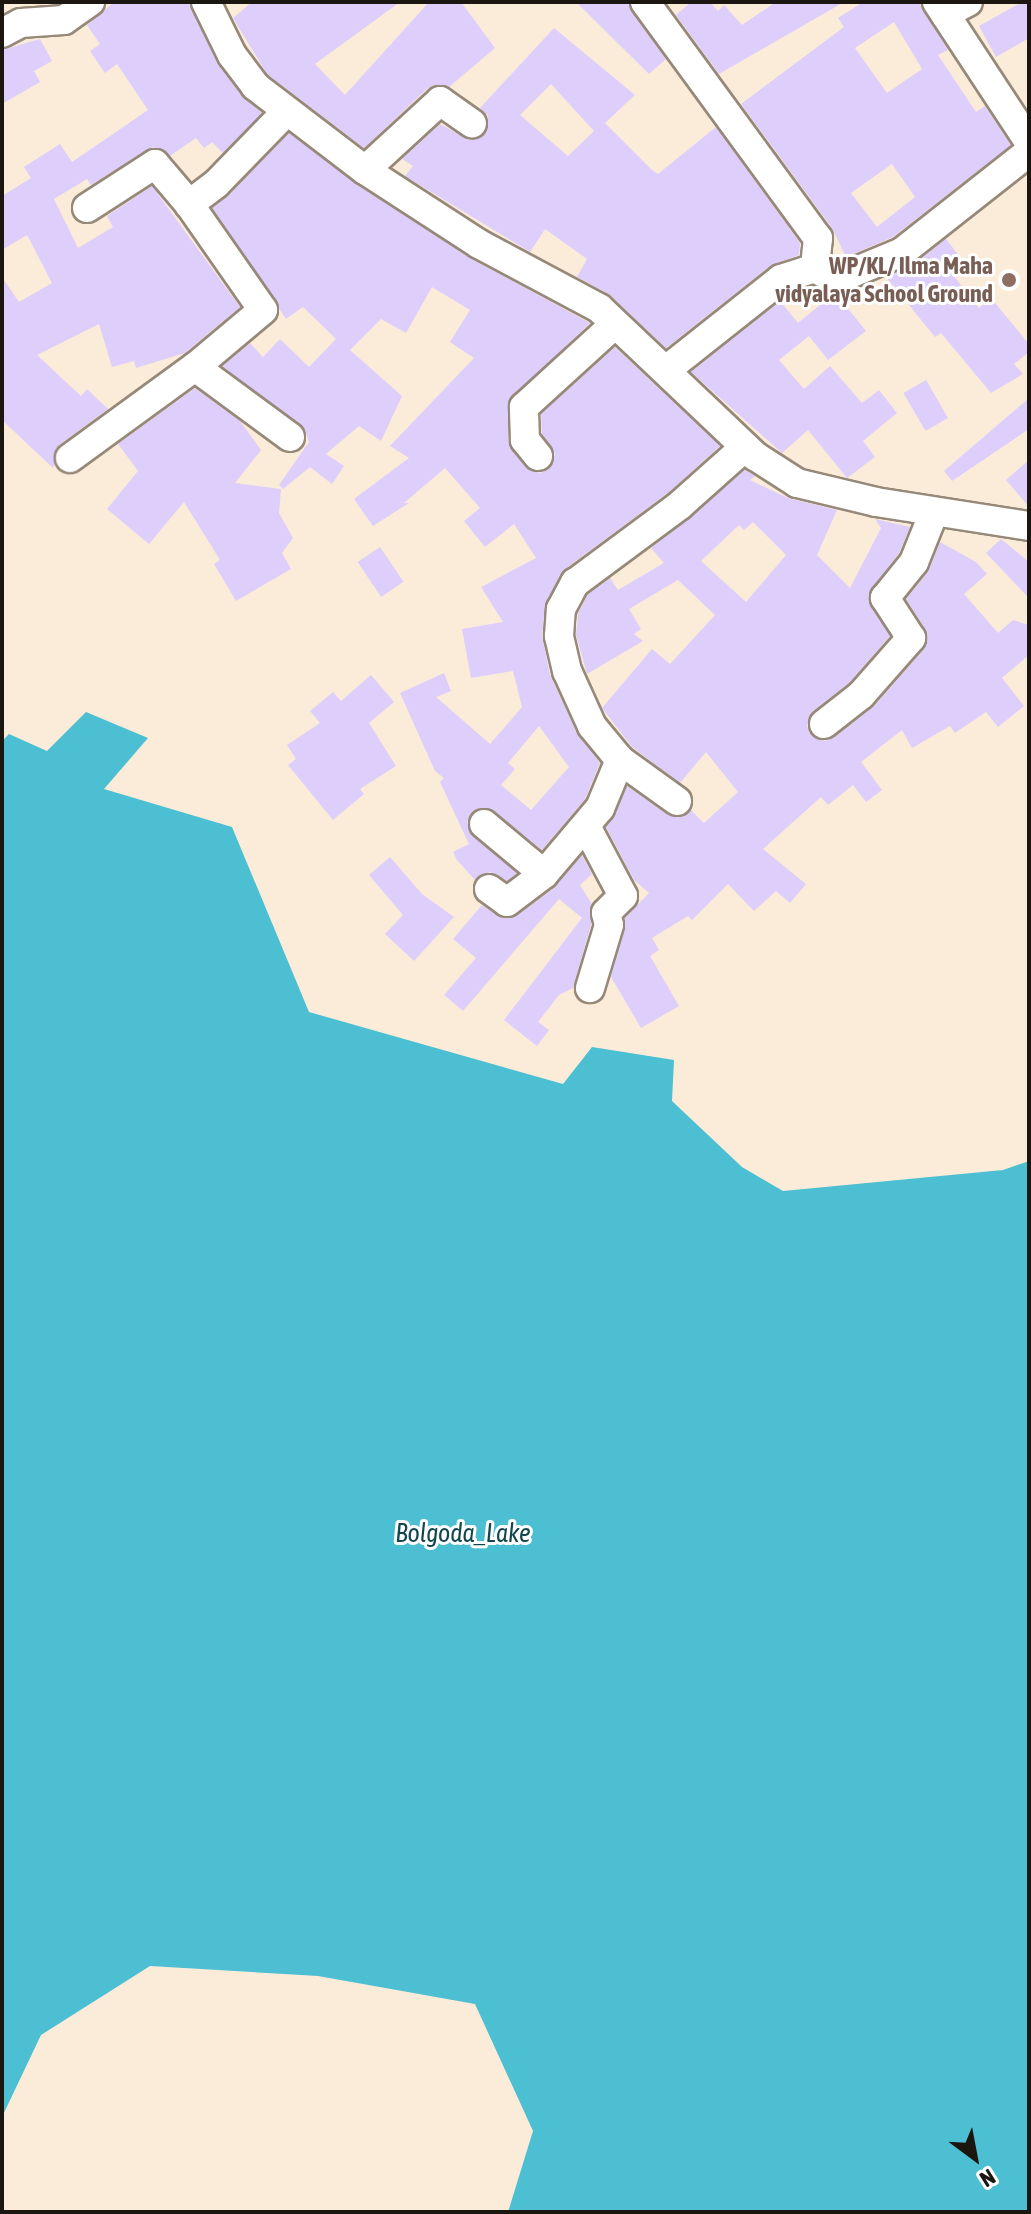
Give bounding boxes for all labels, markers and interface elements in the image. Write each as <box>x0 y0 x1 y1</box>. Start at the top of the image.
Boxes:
place label: WP/KL/ Ilma Maha vidyalaya School Ground <box>775 252 993 308</box>
marker: WP/KL/ Ilma Maha vidyalaya School Ground <box>1000 271 1018 289</box>
water label: Bolgoda_Lake <box>395 1518 531 1550</box>
north arrow <box>935 2118 1015 2198</box>
text: N <box>975 2164 1000 2193</box>

